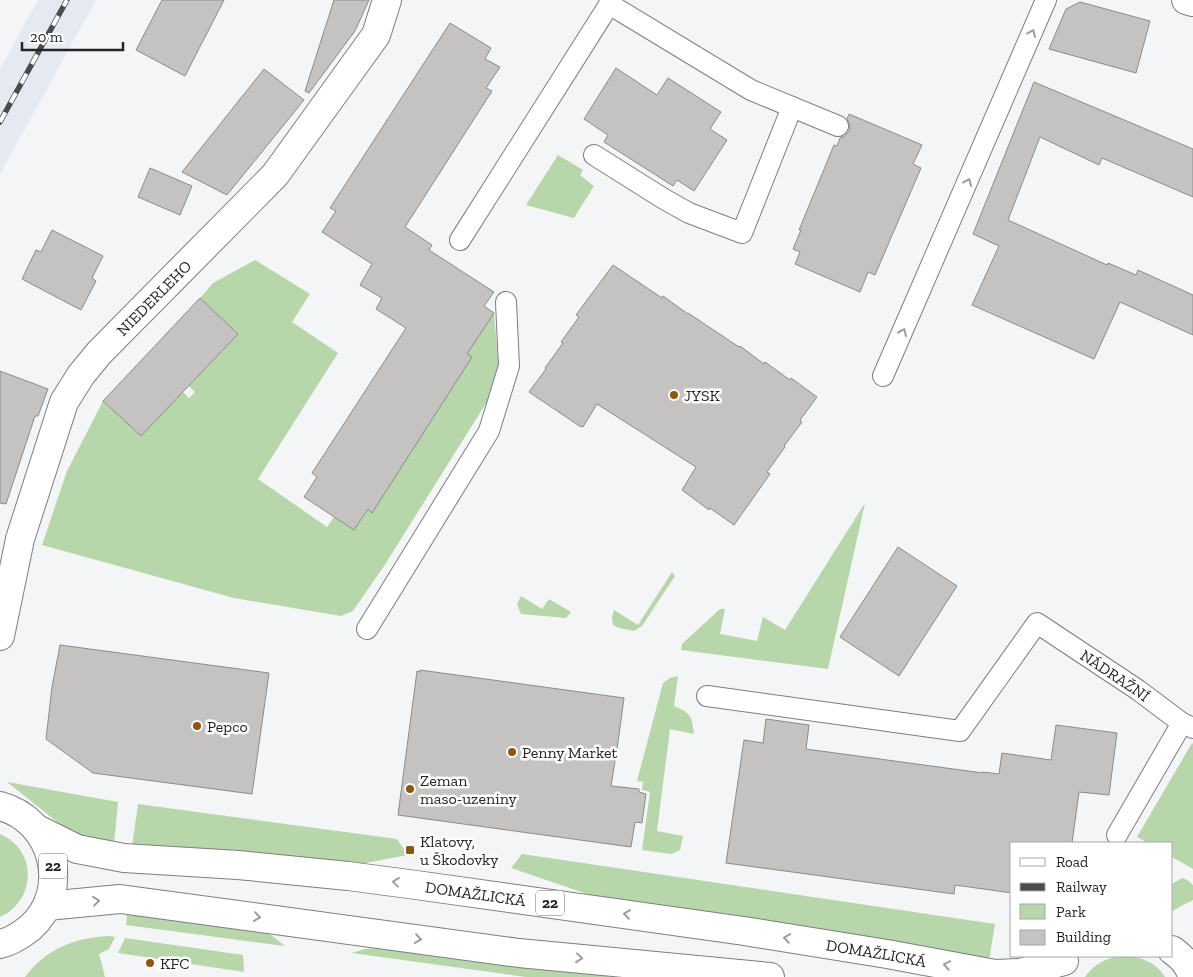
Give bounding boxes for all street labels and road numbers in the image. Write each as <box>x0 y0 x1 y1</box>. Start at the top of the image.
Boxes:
street label: NIEDERLEHO <box>113 256 196 340</box>
street label: NÁDRAŽNÍ <box>1077 645 1153 705</box>
road number: 22 <box>39 854 67 878</box>
street label: DOMAŽLICKÁ <box>424 877 527 910</box>
road number: 22 <box>536 890 564 916</box>
street label: DOMAŽLICKÁ <box>825 935 928 971</box>

